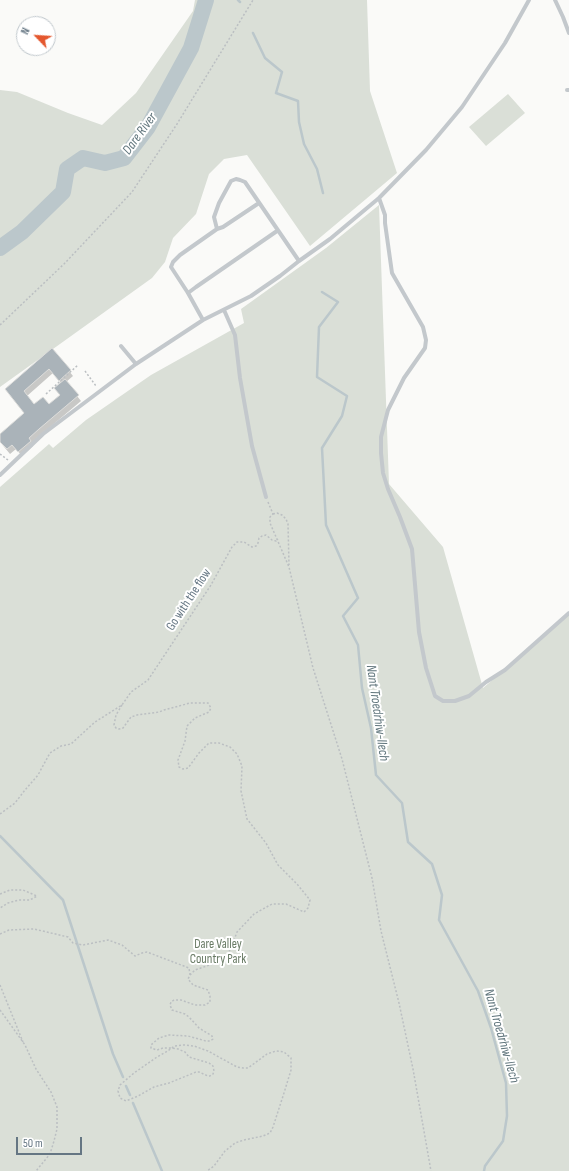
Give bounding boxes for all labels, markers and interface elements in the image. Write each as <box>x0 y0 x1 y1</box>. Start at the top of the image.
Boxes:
north arrow <box>16 16 56 56</box>
text: N <box>18 26 33 37</box>
water label: Dare River <box>119 110 161 158</box>
street label: Go with the flow <box>163 566 215 634</box>
water label: Nant Troedrhiw-llech <box>362 664 392 762</box>
park label: Dare Valley Country Park <box>190 937 246 968</box>
water label: Nant Troedrhiw-llech <box>480 987 522 1085</box>
scale bar <box>18 1129 84 1155</box>
text: 50 m <box>23 1136 43 1151</box>

